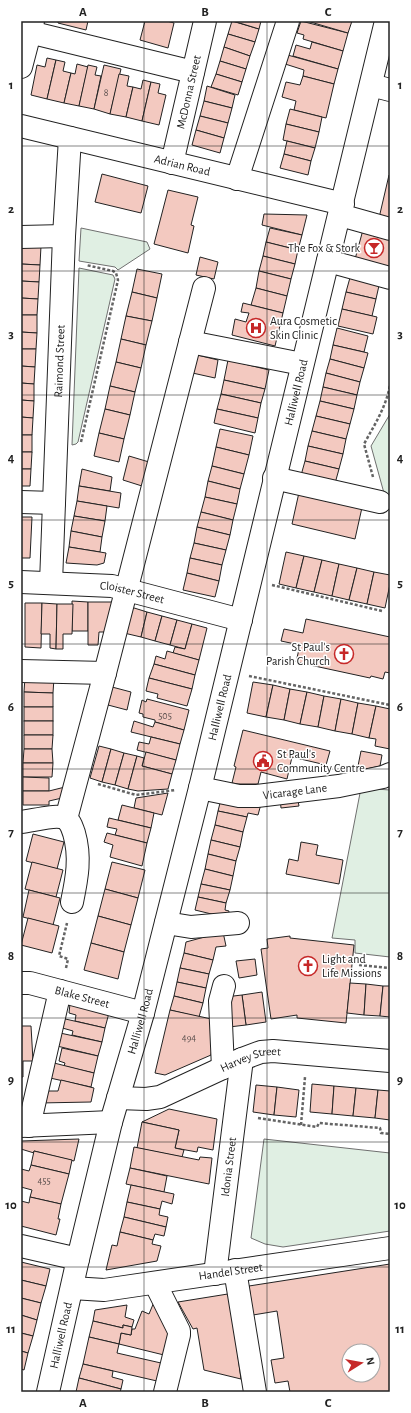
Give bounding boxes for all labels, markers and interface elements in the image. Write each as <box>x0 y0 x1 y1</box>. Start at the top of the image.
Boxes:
text: A <box>79 6 87 19</box>
text: B <box>201 6 209 19</box>
text: C <box>325 6 332 19</box>
street label: McDonna Street <box>174 54 203 130</box>
text: 1 <box>9 79 13 92</box>
text: 1 <box>398 79 402 92</box>
house number: 8 <box>104 88 109 98</box>
street label: Adrian Road <box>153 153 212 178</box>
text: 2 <box>8 203 14 216</box>
text: 2 <box>397 203 403 216</box>
bar icon: The Fox & Stork <box>363 237 385 259</box>
place label: The Fox & Stork <box>288 242 361 254</box>
place label: Aura Cosmetic Skin Clinic <box>270 315 337 341</box>
hospital icon: Aura Cosmetic Skin Clinic <box>245 317 267 339</box>
street label: Raimond Street <box>52 324 67 398</box>
text: 3 <box>8 328 14 341</box>
text: 3 <box>397 328 403 341</box>
street label: Halliwell Road <box>282 358 310 427</box>
text: 4 <box>8 452 15 465</box>
text: 4 <box>397 452 404 465</box>
text: 5 <box>8 577 14 590</box>
text: 5 <box>397 577 403 590</box>
street label: Cloister Street <box>100 579 166 606</box>
place label: St Paul's Parish Church <box>266 641 330 667</box>
church icon: St Paul's Parish Church <box>333 643 355 665</box>
street label: Halliwell Road <box>206 673 233 742</box>
text: 6 <box>8 701 14 714</box>
text: 6 <box>397 701 403 714</box>
house number: 505 <box>158 711 172 721</box>
place label: St Paul's Community Centre <box>277 748 365 775</box>
public building icon: St Paul's Community Centre <box>252 750 274 772</box>
street label: Vicarage Lane <box>262 782 328 801</box>
text: 7 <box>8 826 14 839</box>
text: 7 <box>397 826 403 839</box>
text: 8 <box>8 950 14 963</box>
text: 8 <box>397 950 403 963</box>
place label: Light and Life Missions <box>322 953 381 979</box>
church icon: Light and Life Missions <box>297 955 319 977</box>
street label: Blake Street <box>54 984 111 1010</box>
street label: Halliwell Road <box>125 987 155 1056</box>
house number: 494 <box>182 1033 196 1043</box>
street label: Harvey Street <box>218 1045 281 1074</box>
text: 9 <box>8 1074 14 1087</box>
text: 9 <box>397 1074 403 1087</box>
street label: Idonia Street <box>219 1136 238 1197</box>
house number: 455 <box>37 1176 51 1186</box>
text: 10 <box>5 1199 17 1212</box>
text: 10 <box>394 1199 406 1212</box>
street label: Handel Street <box>198 1261 264 1282</box>
street label: Halliwell Road <box>47 1301 74 1370</box>
text: 11 <box>6 1323 16 1336</box>
text: 11 <box>395 1323 405 1336</box>
north arrow <box>341 1343 381 1383</box>
text: N <box>364 1356 376 1366</box>
text: A <box>79 1397 87 1410</box>
text: B <box>201 1397 209 1410</box>
text: C <box>325 1397 332 1410</box>

